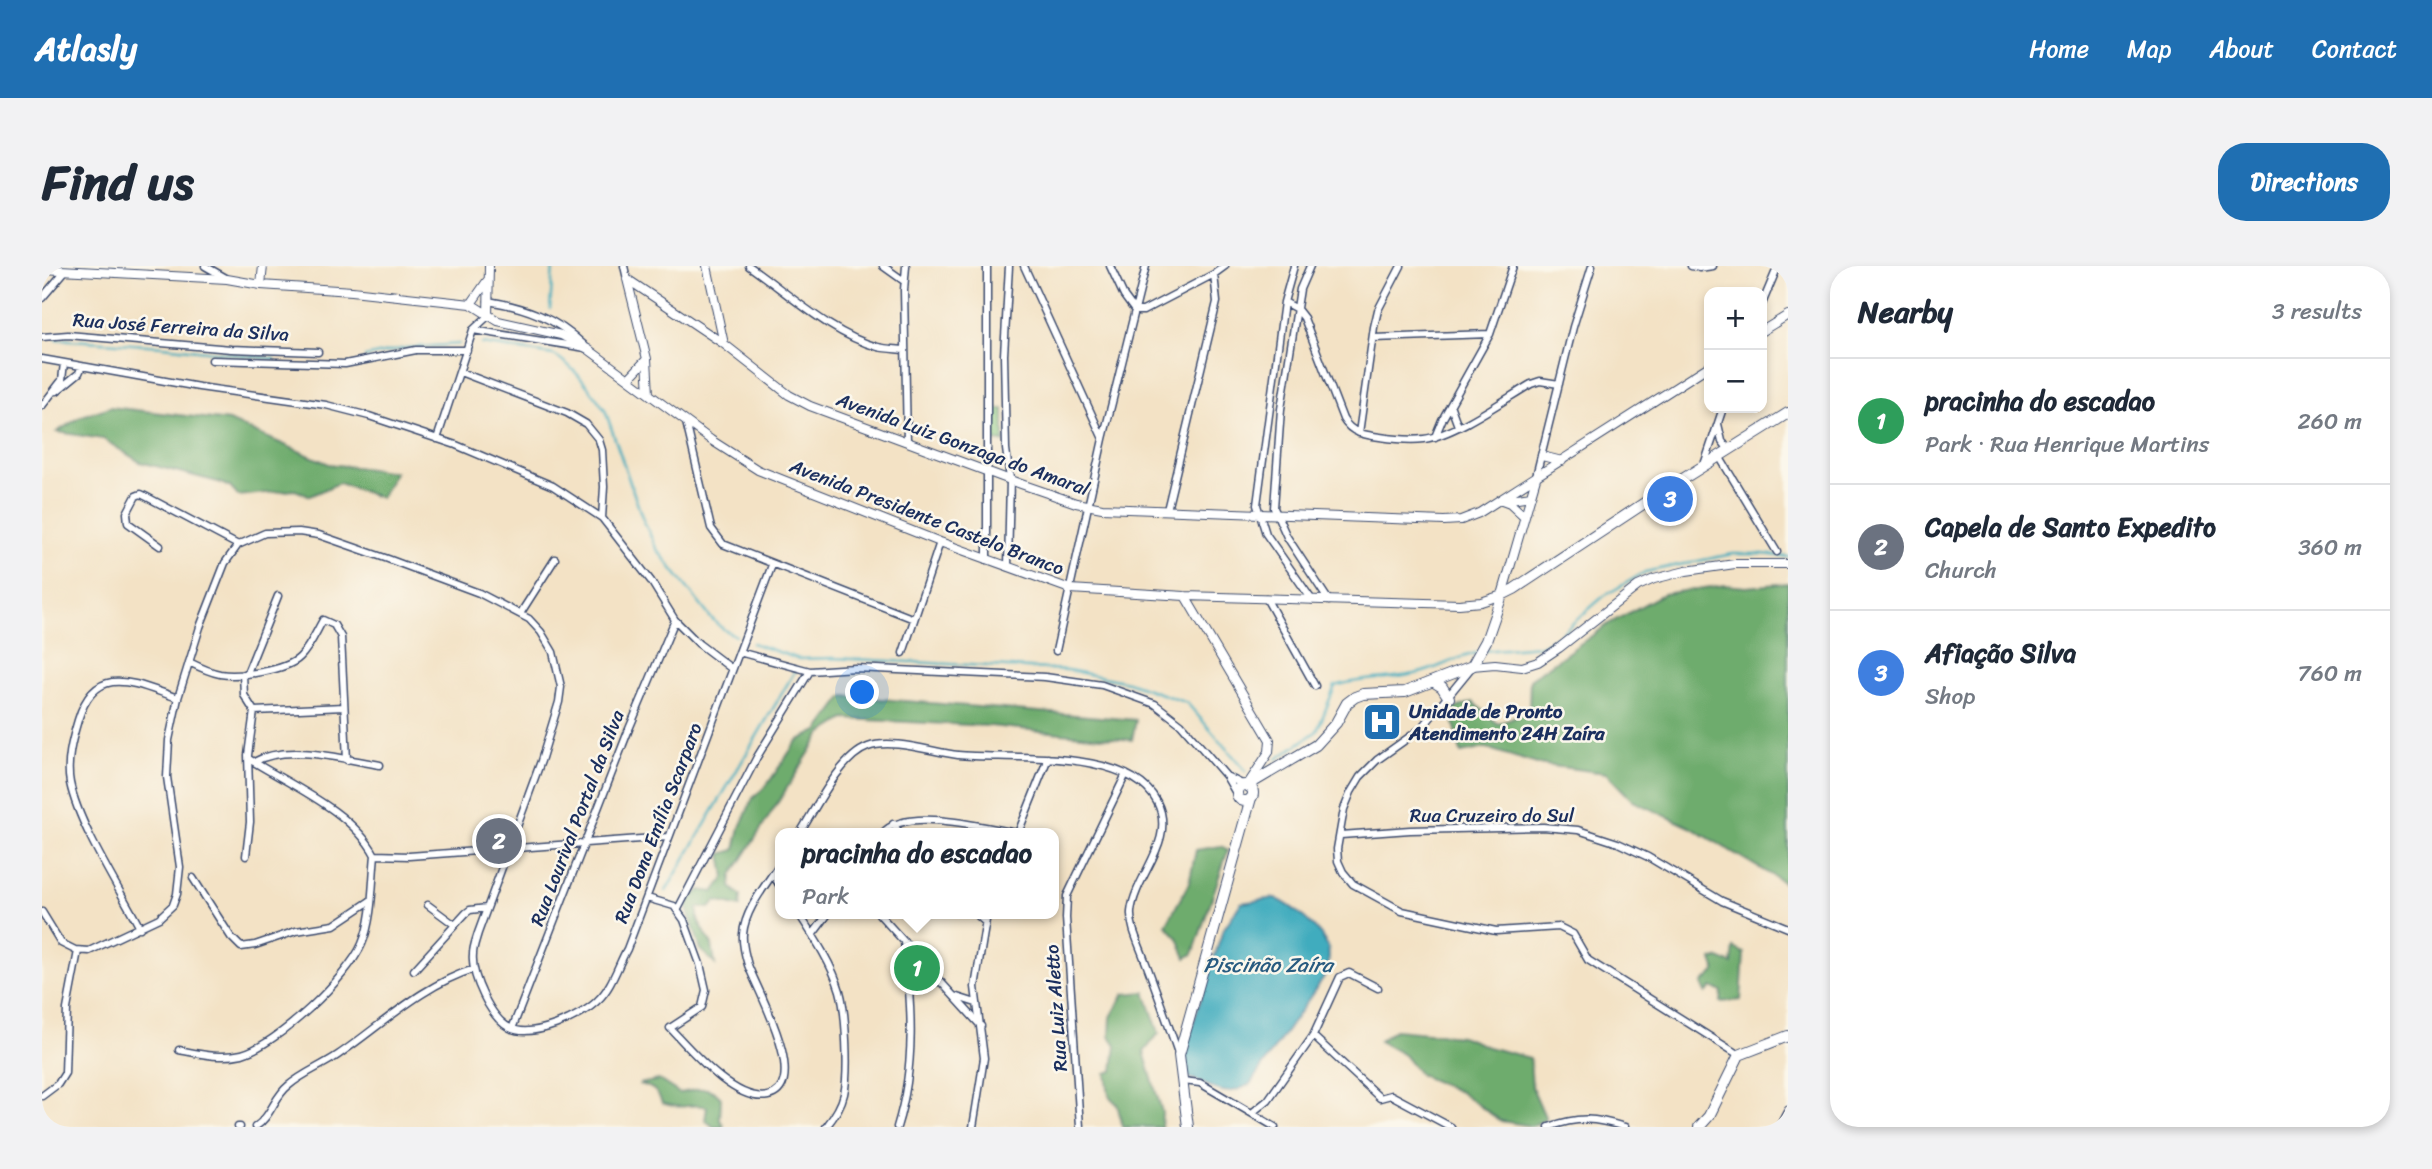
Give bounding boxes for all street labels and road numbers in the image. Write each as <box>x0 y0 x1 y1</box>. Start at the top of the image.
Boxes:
street label: Rua José Ferreira da Silva <box>72 303 291 351</box>
street label: Avenida Luiz Gonzaga do Amaral <box>831 382 1095 505</box>
street label: Avenida Presidente Castelo Branco <box>784 449 1069 585</box>
street label: Rua Lourival Portal da Silva <box>521 705 634 931</box>
street label: Rua Dona Emília Scarparo <box>604 718 712 928</box>
street label: Rua Cruzeiro do Sul <box>1410 799 1575 832</box>
street label: Rua Luiz Aletto <box>1035 943 1077 1073</box>

